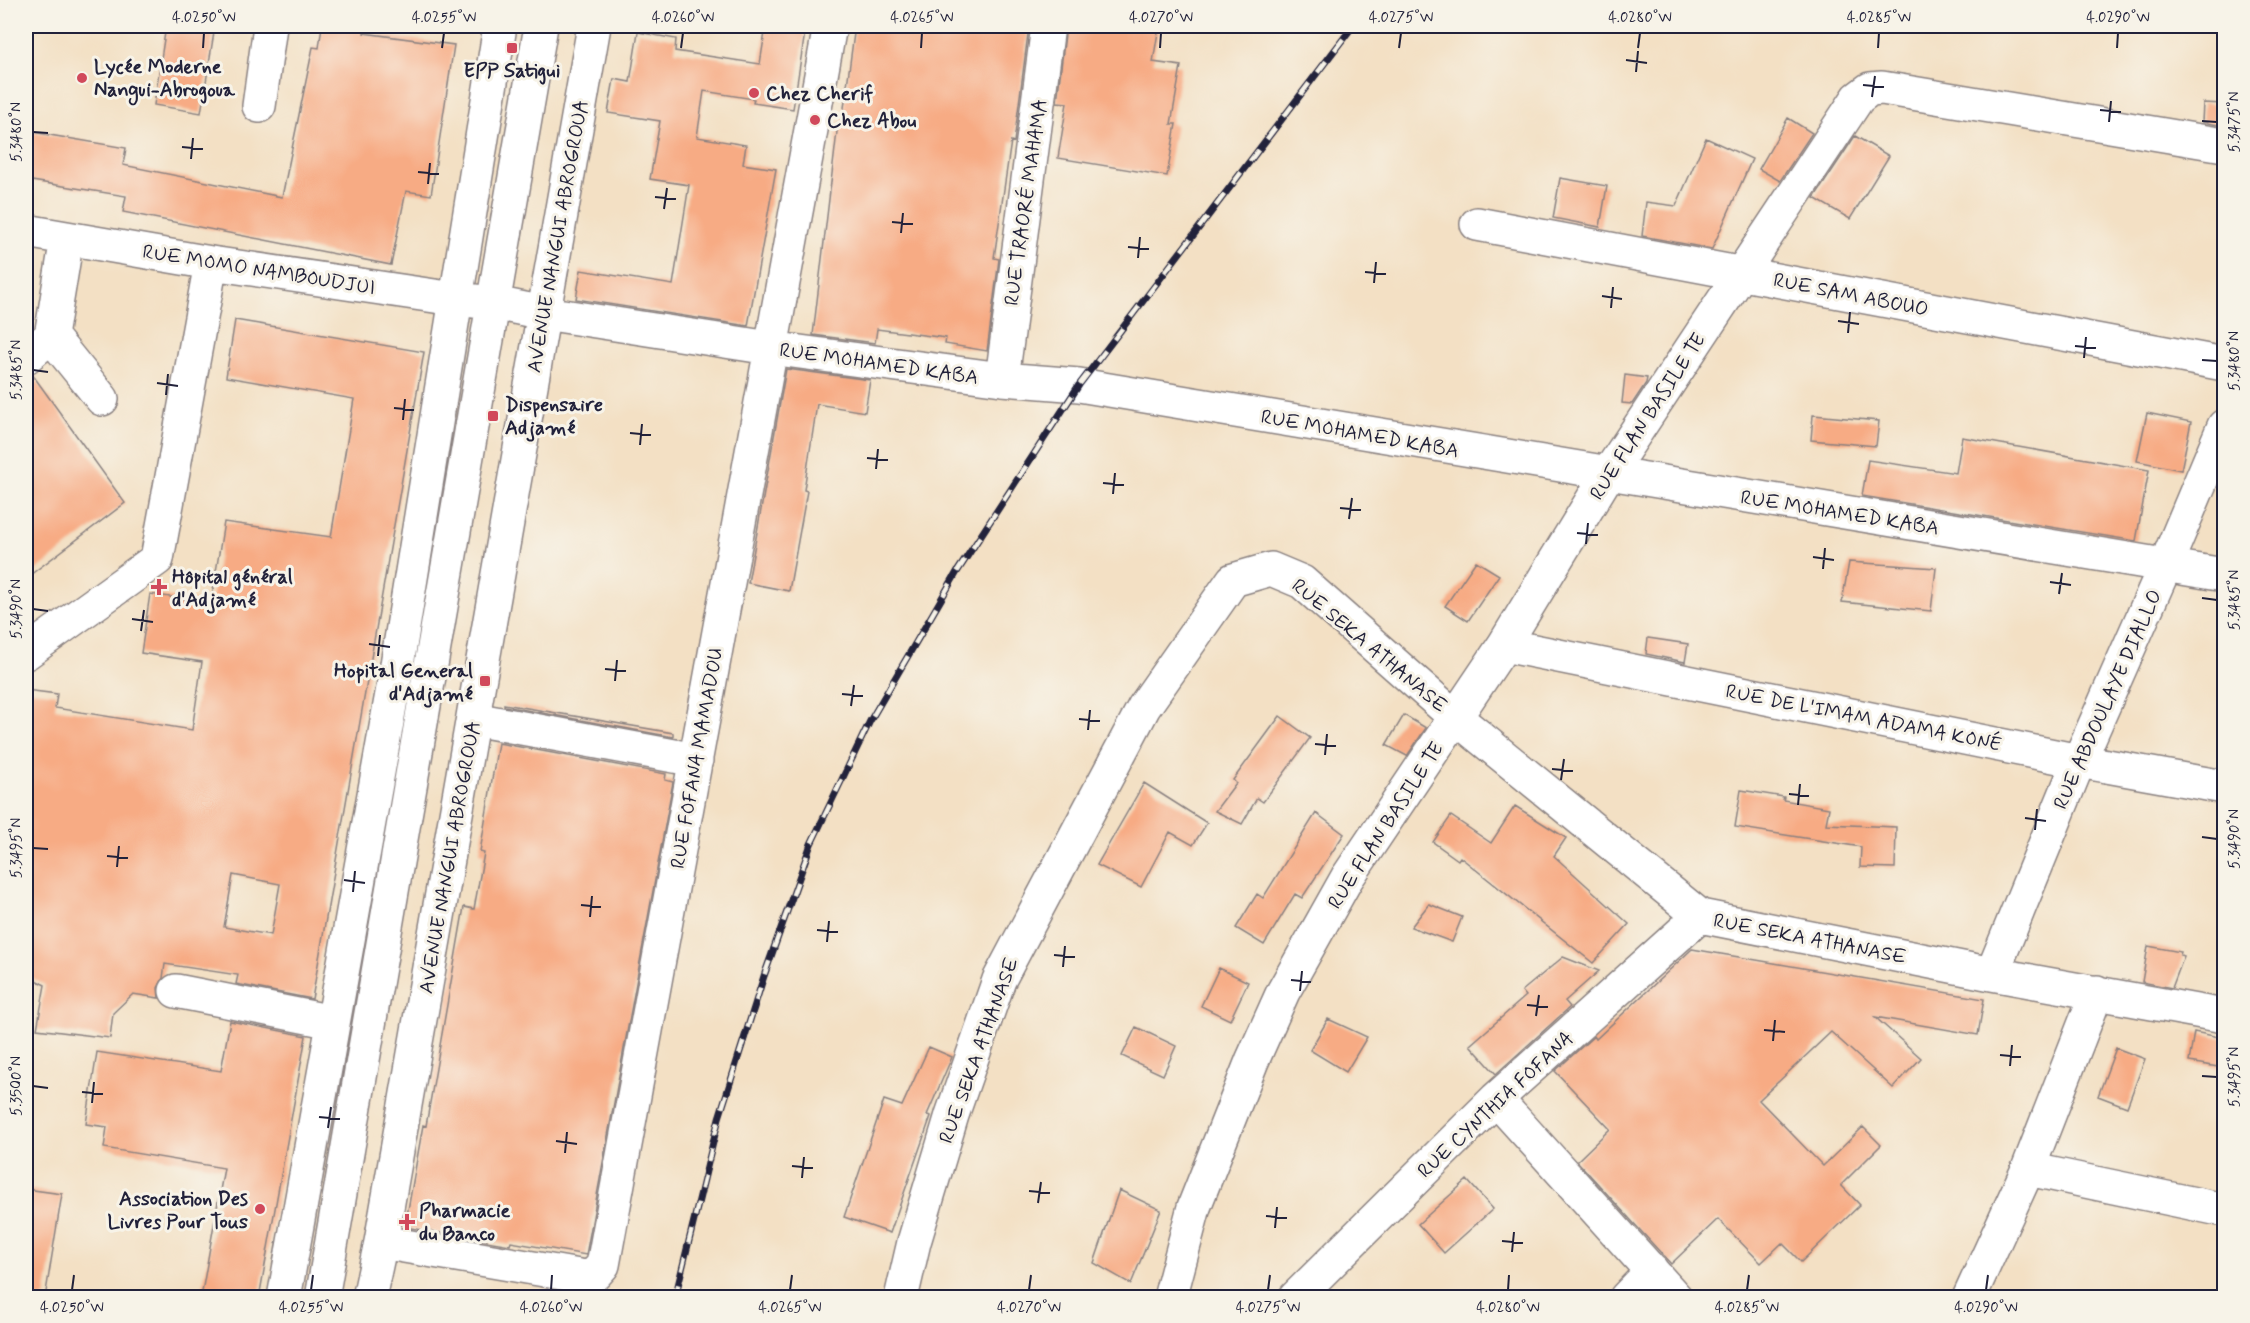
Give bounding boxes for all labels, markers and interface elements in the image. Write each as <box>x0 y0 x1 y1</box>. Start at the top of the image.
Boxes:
text: 4.0250°W <box>172 8 236 28</box>
text: 4.0255°W <box>412 8 476 28</box>
text: 4.0260°W <box>652 8 714 28</box>
text: 4.0265°W <box>890 8 954 28</box>
text: 4.0270°W <box>1129 8 1193 28</box>
text: 4.0275°W <box>1369 8 1433 28</box>
text: 4.0280°W <box>1608 8 1672 28</box>
text: 4.0285°W <box>1847 8 1911 28</box>
text: 4.0290°W <box>2086 8 2150 28</box>
marker: EPP Satigui <box>505 41 519 55</box>
place label: Lycée Moderne Nangui-Abrogoua <box>94 54 236 106</box>
place label: EPP Satigui <box>464 58 560 85</box>
marker: Lycée Moderne Nangui-Abrogoua <box>75 71 89 85</box>
place label: Chez Cherif <box>766 81 874 108</box>
marker: Chez Cherif <box>747 86 761 100</box>
text: 5.3475°N <box>2225 92 2245 152</box>
street label: RUE TRAORÉ MAHAMA <box>999 97 1054 307</box>
street label: AVENUE NANGUI ABROGROUA <box>521 98 596 375</box>
text: 5.3480°N <box>7 102 27 162</box>
place label: Chez Abou <box>827 108 916 135</box>
marker: Chez Abou <box>808 113 822 127</box>
street label: RUE MOMO NAMBOUDJUI <box>140 239 377 302</box>
street label: RUE SAM ABOUO <box>1771 267 1931 324</box>
street label: RUE FLAN BASILE TE <box>1584 328 1712 506</box>
text: 5.3480°N <box>2225 331 2245 391</box>
street label: RUE MOHAMED KABA <box>778 337 980 392</box>
text: 5.3485°N <box>7 340 27 400</box>
place label: Dispensaire Adjamé <box>505 392 603 442</box>
street label: RUE MOHAMED KABA <box>1259 404 1461 465</box>
marker: Dispensaire Adjamé <box>486 409 500 423</box>
street label: RUE MOHAMED KABA <box>1739 484 1941 543</box>
place label: Hôpital général d'Adjamé <box>172 564 293 614</box>
text: 5.3485°N <box>2225 570 2245 630</box>
street label: RUE SEKA ATHANASE <box>1285 573 1453 719</box>
marker: Hôpital général d'Adjamé <box>150 578 168 596</box>
text: 5.3490°N <box>7 579 27 639</box>
street label: RUE ABDOULAYE DIALLO <box>2048 585 2169 814</box>
street label: RUE FOFANA MAMADOU <box>665 646 730 871</box>
place label: Hopital General d'Adjamé <box>334 658 473 708</box>
marker: Hopital General d'Adjamé <box>478 674 492 688</box>
street label: RUE DE L'IMAM ADAMA KONÉ <box>1723 678 2004 759</box>
street label: AVENUE NANGUI ABROGROUA <box>413 719 488 996</box>
street label: RUE FLAN BASILE TE <box>1322 737 1450 915</box>
text: 5.3490°N <box>2225 809 2245 869</box>
text: 5.3495°N <box>7 818 27 878</box>
street label: RUE SEKA ATHANASE <box>1711 908 1908 971</box>
street label: RUE SEKA ATHANASE <box>933 954 1026 1147</box>
street label: RUE CYNTHIA FOFANA <box>1412 1026 1580 1185</box>
text: 5.3495°N <box>2225 1047 2245 1107</box>
text: 5.3500°N <box>7 1056 27 1116</box>
place label: Association Des Livres Pour Tous <box>107 1186 248 1236</box>
place label: Pharmacie du Banco <box>419 1198 511 1248</box>
marker: Association Des Livres Pour Tous <box>253 1202 267 1216</box>
marker: Pharmacie du Banco <box>400 1215 414 1229</box>
text: 4.0250°W <box>40 1298 104 1318</box>
text: 4.0255°W <box>279 1298 343 1318</box>
text: 4.0260°W <box>520 1298 582 1318</box>
text: 4.0265°W <box>758 1298 822 1318</box>
text: 4.0270°W <box>997 1298 1061 1318</box>
text: 4.0275°W <box>1236 1298 1300 1318</box>
text: 4.0280°W <box>1476 1298 1540 1318</box>
text: 4.0285°W <box>1715 1298 1779 1318</box>
text: 4.0290°W <box>1954 1298 2018 1318</box>

